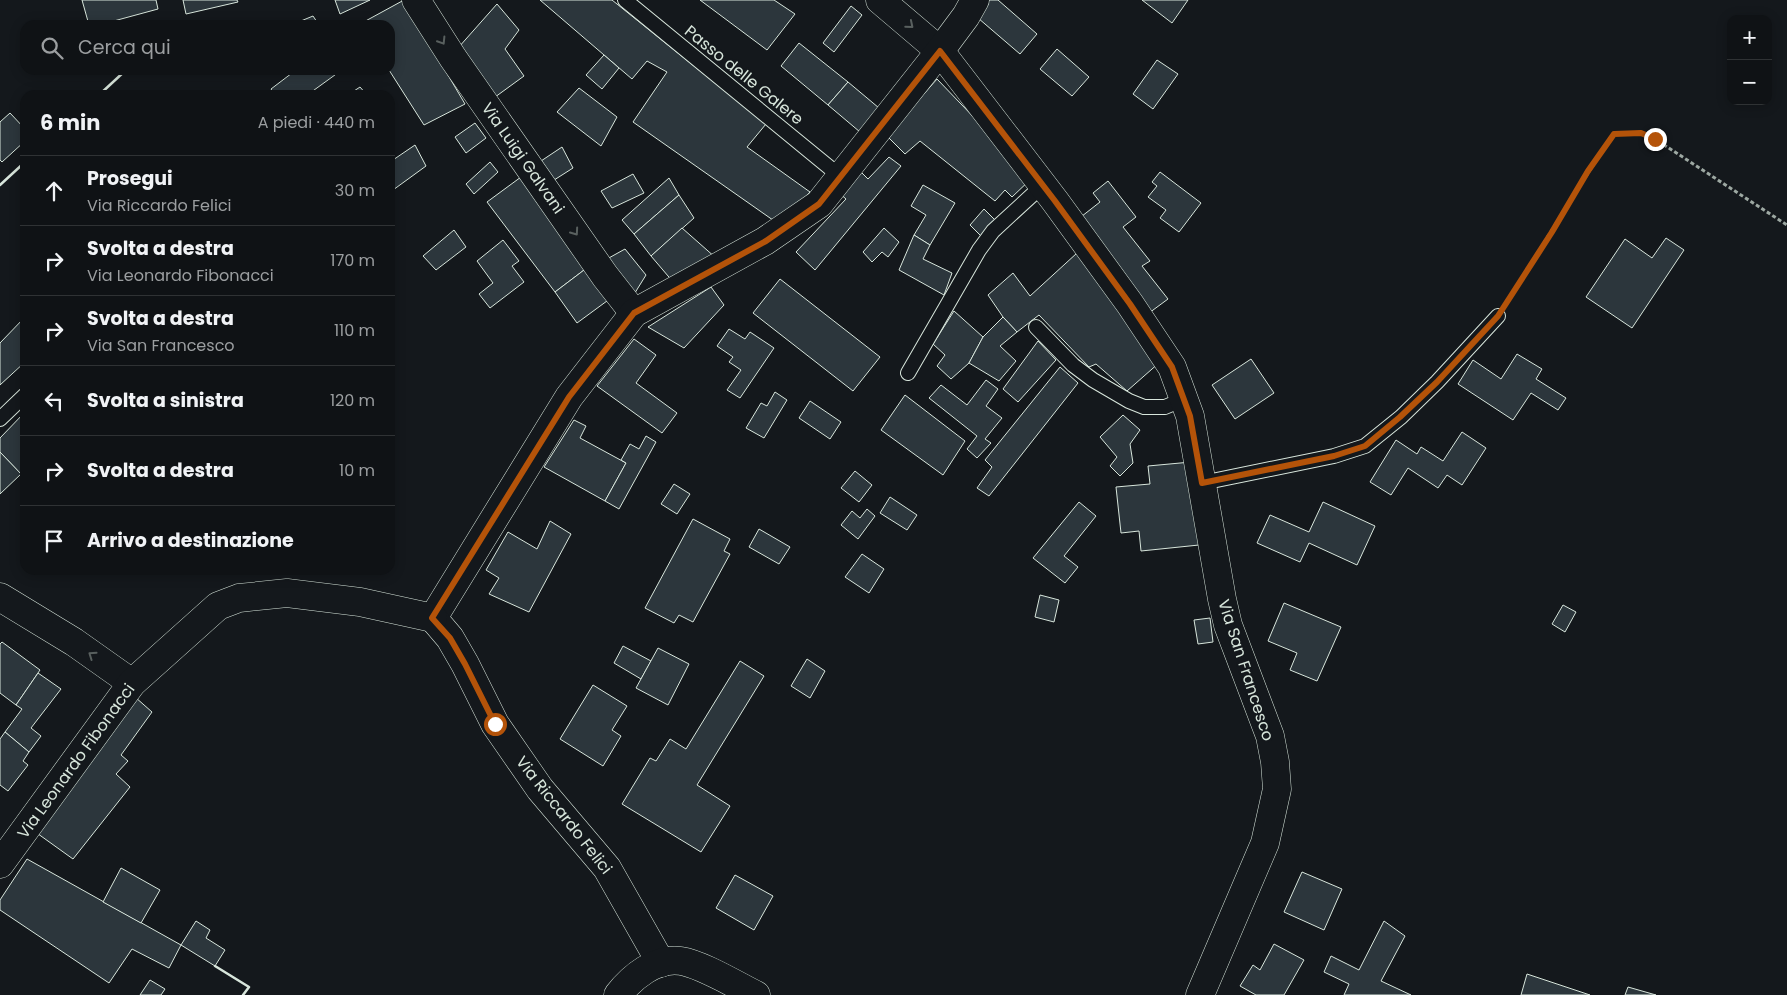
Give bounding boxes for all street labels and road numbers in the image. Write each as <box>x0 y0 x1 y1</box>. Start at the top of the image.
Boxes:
street label: Passo delle Galere <box>680 20 808 130</box>
street label: Via Luigi Galvani <box>476 98 570 218</box>
street label: Via San Francesco <box>1212 596 1280 744</box>
street label: Via Leonardo Fibonacci <box>12 679 140 843</box>
street label: Via Riccardo Felici <box>510 751 618 879</box>

